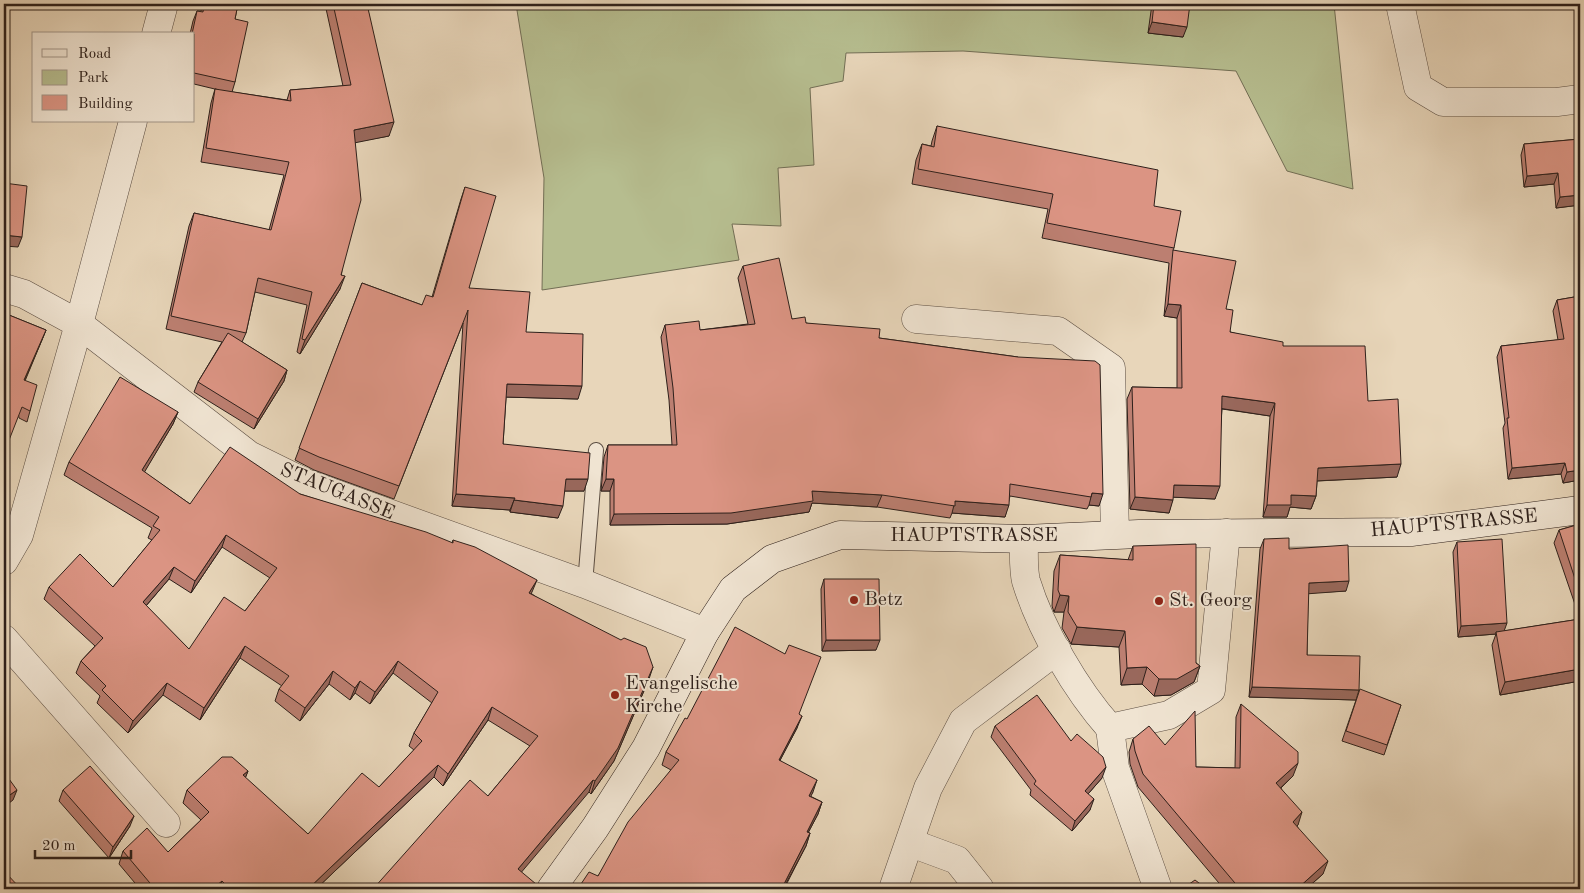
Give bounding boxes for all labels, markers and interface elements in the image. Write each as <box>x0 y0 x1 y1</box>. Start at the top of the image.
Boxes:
legend <box>32 32 195 122</box>
text: Road <box>78 47 112 62</box>
text: Park <box>78 71 109 86</box>
text: Building <box>78 97 133 112</box>
street label: STAUGASSE <box>277 460 397 524</box>
street label: HAUPTSTRASSE <box>1370 507 1538 541</box>
street label: HAUPTSTRASSE <box>890 526 1058 546</box>
place label: Betz <box>864 590 903 610</box>
place label: St. Georg <box>1169 591 1252 611</box>
marker: Betz <box>848 594 860 606</box>
marker: St. Georg <box>1153 595 1165 607</box>
place label: Evangelische Kirche <box>625 674 738 717</box>
marker: Evangelische Kirche <box>609 689 621 701</box>
scale bar <box>35 828 131 860</box>
text: 20 m <box>42 839 76 854</box>

